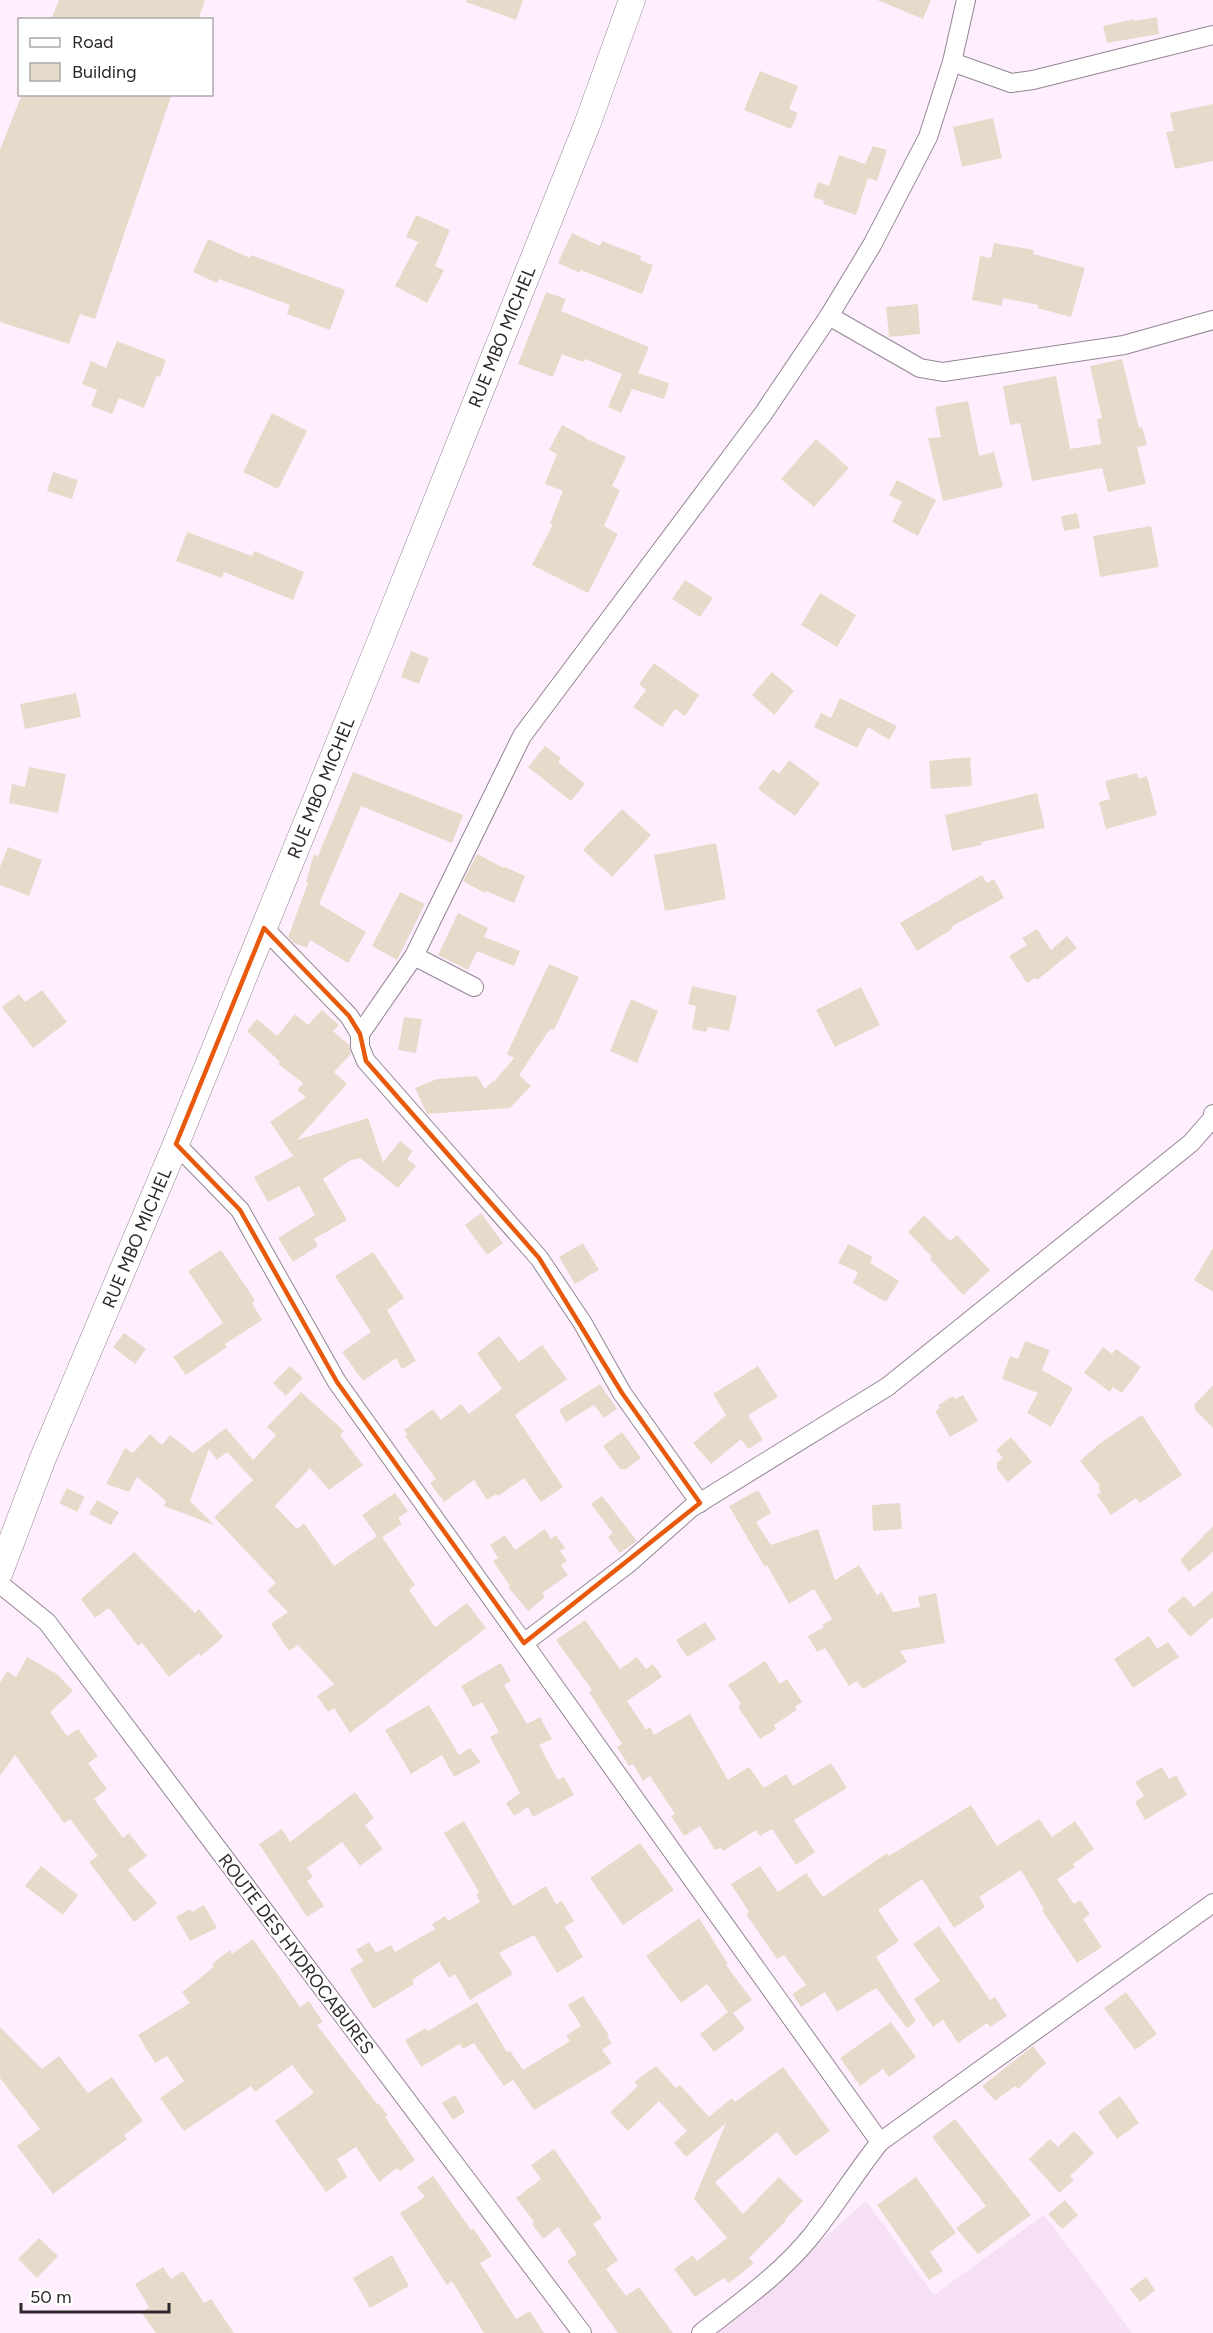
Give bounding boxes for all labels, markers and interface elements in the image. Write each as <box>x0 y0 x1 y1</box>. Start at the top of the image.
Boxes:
legend <box>18 18 213 96</box>
text: Road <box>72 31 113 53</box>
text: Building <box>72 61 137 83</box>
street label: RUE MBO MICHEL <box>464 263 541 411</box>
street label: RUE MBO MICHEL <box>283 714 360 862</box>
street label: RUE MBO MICHEL <box>97 1164 177 1312</box>
street label: ROUTE DES HYDROCABURES <box>213 1849 379 2059</box>
scale bar <box>21 2276 170 2314</box>
text: 50 m <box>30 2286 72 2308</box>

